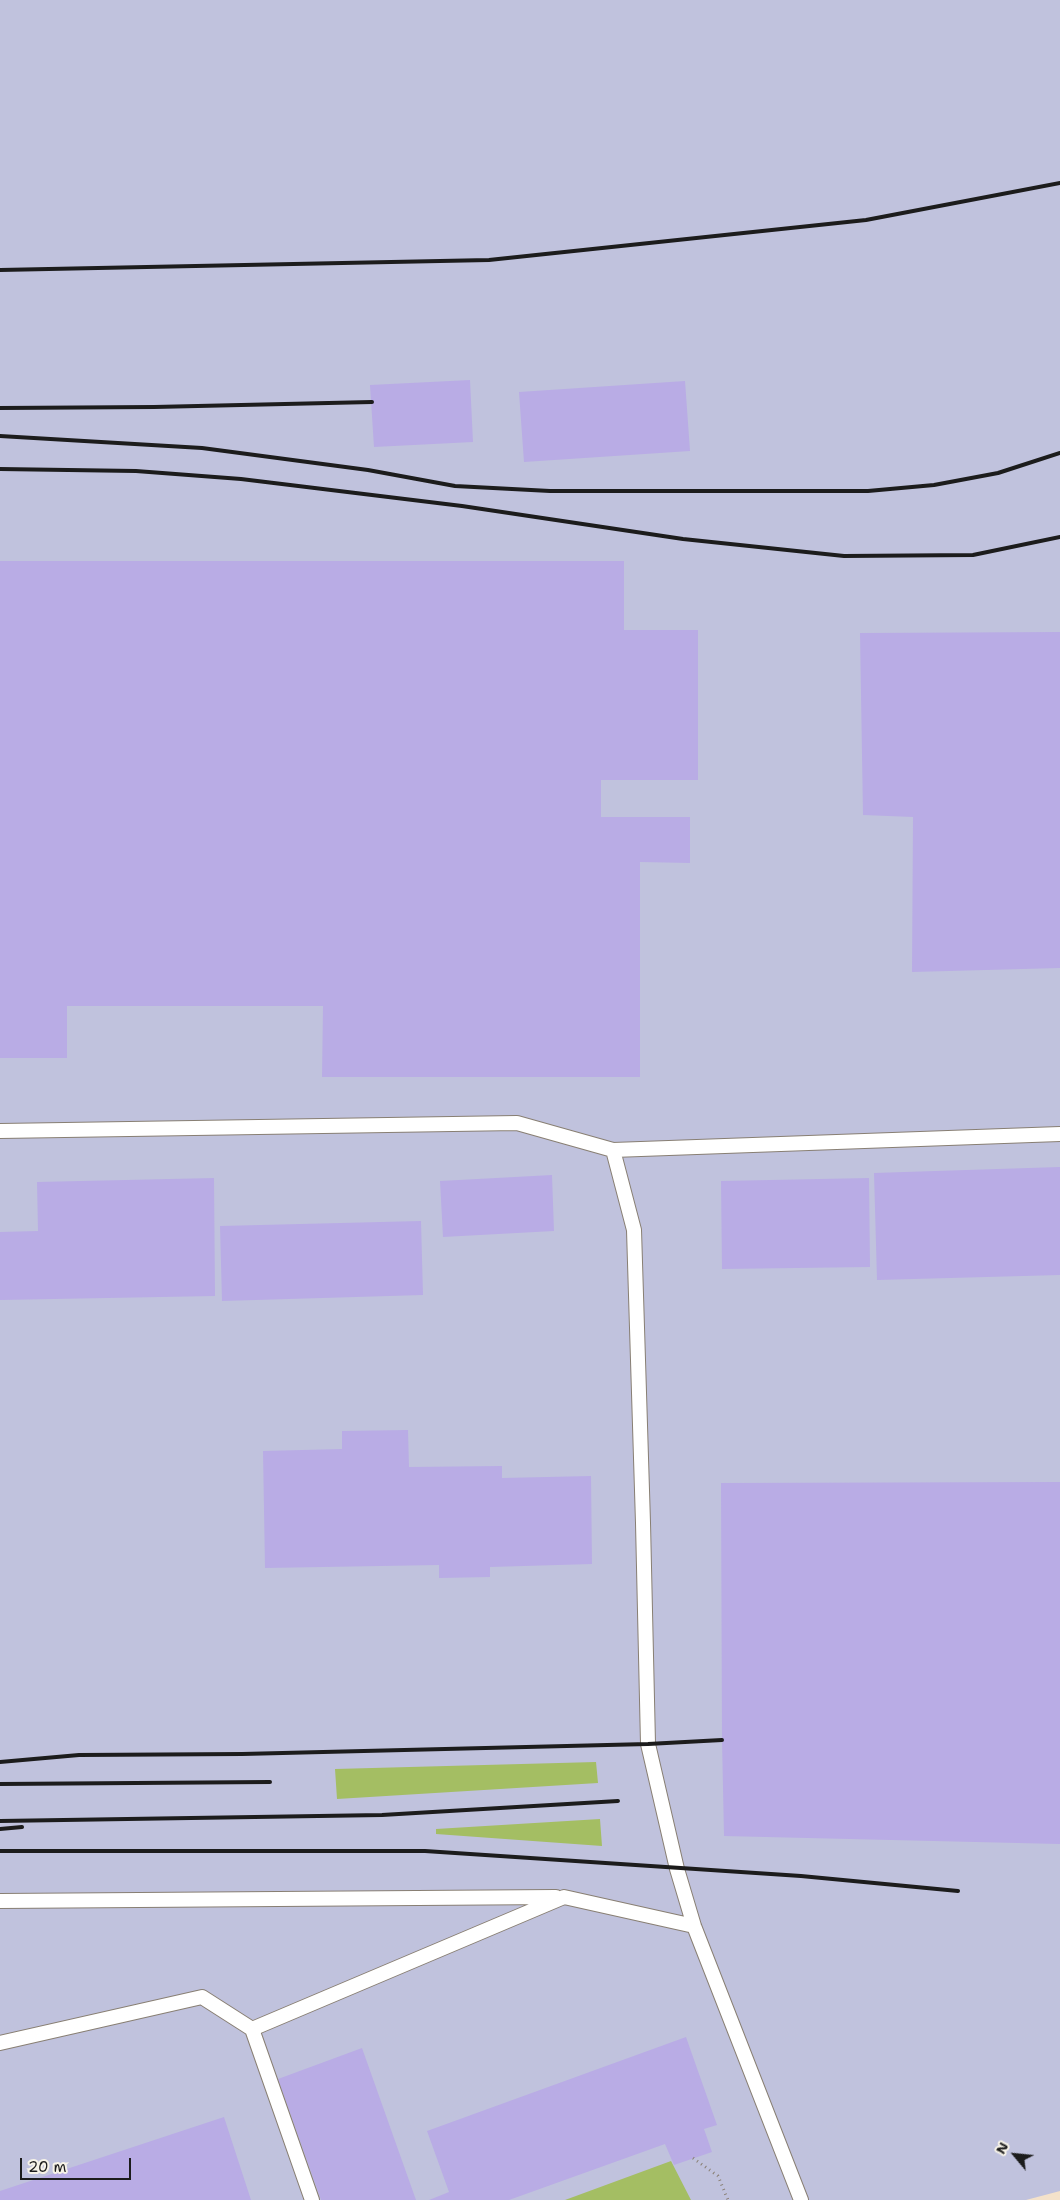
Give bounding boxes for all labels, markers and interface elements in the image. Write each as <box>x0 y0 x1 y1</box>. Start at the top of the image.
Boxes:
north arrow <box>990 2130 1040 2180</box>
text: N <box>991 2139 1012 2157</box>
scale bar <box>22 2148 134 2180</box>
text: 20 m <box>28 2157 67 2177</box>

